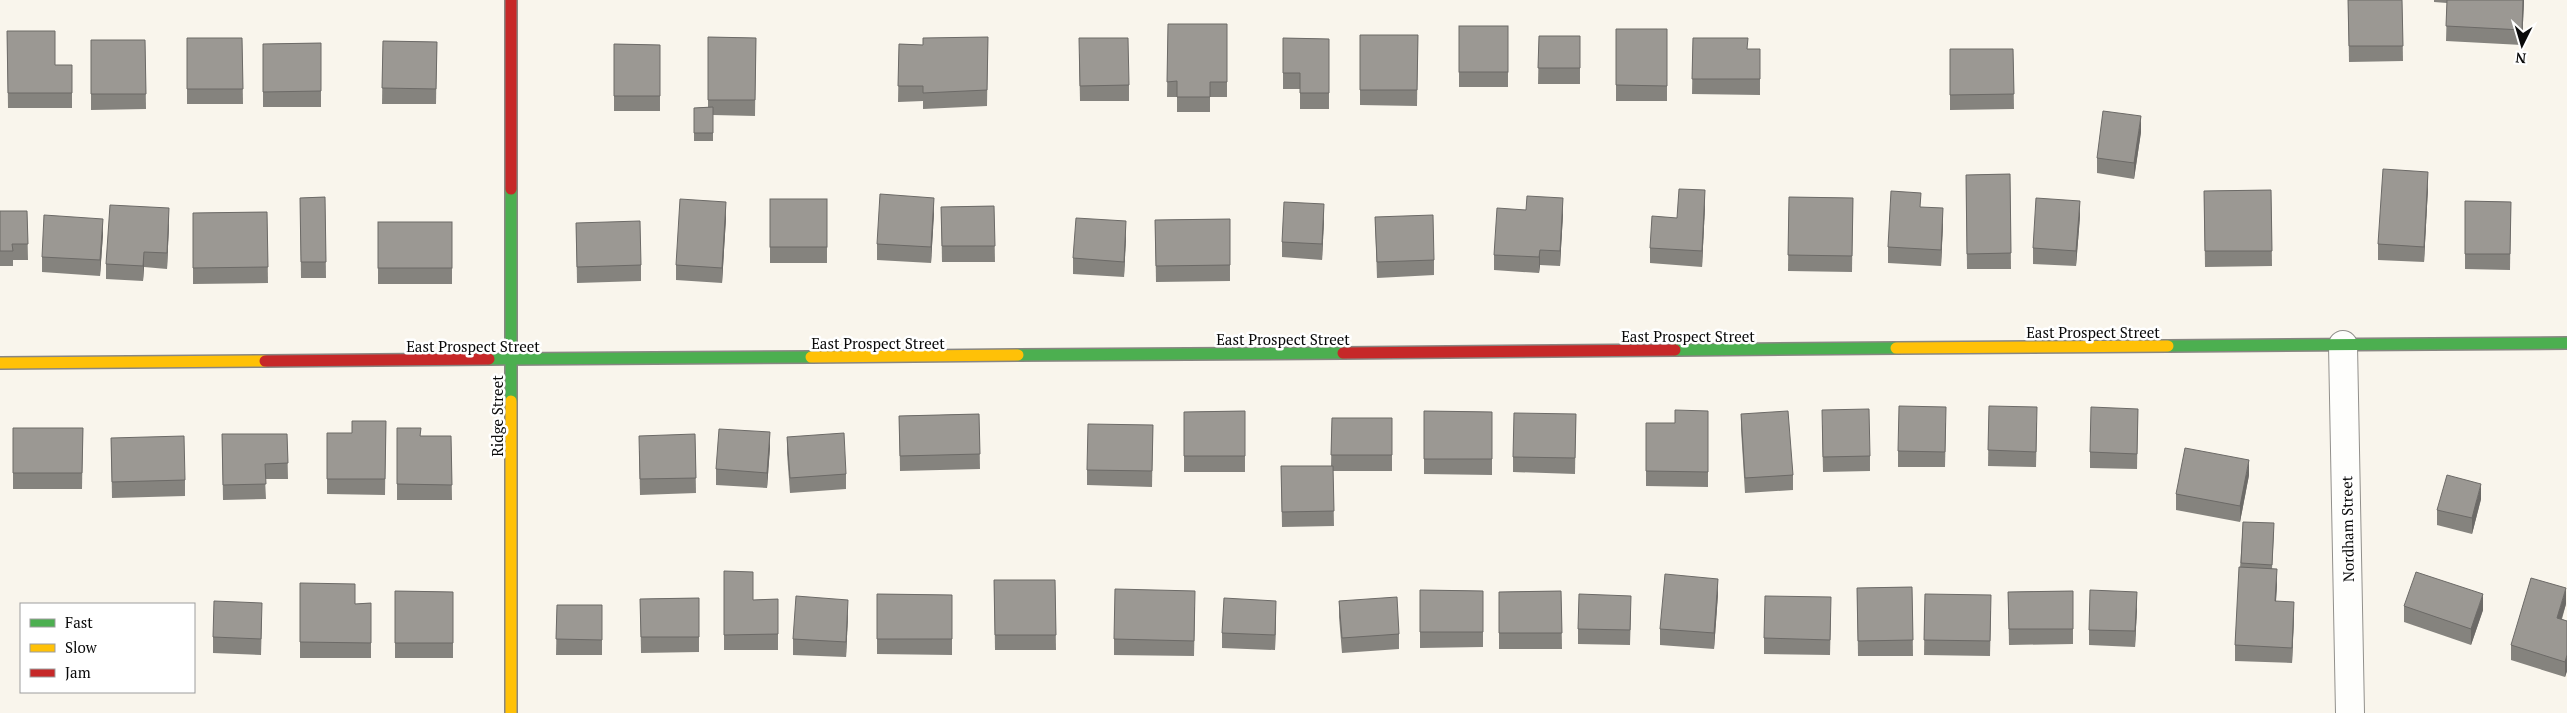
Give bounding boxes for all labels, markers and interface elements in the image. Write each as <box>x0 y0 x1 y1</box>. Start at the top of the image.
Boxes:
north arrow <box>2497 20 2547 70</box>
text: N <box>2514 48 2527 68</box>
street label: East Prospect Street <box>2026 322 2160 342</box>
street label: East Prospect Street <box>1621 326 1755 346</box>
street label: East Prospect Street <box>1216 329 1350 349</box>
street label: East Prospect Street <box>811 333 945 353</box>
street label: East Prospect Street <box>406 336 540 356</box>
street label: Ridge Street <box>487 375 507 457</box>
street label: Nordham Street <box>2336 475 2358 582</box>
legend <box>20 603 195 693</box>
text: Fast <box>65 612 93 632</box>
text: Slow <box>65 637 98 657</box>
text: Jam <box>65 662 91 682</box>

